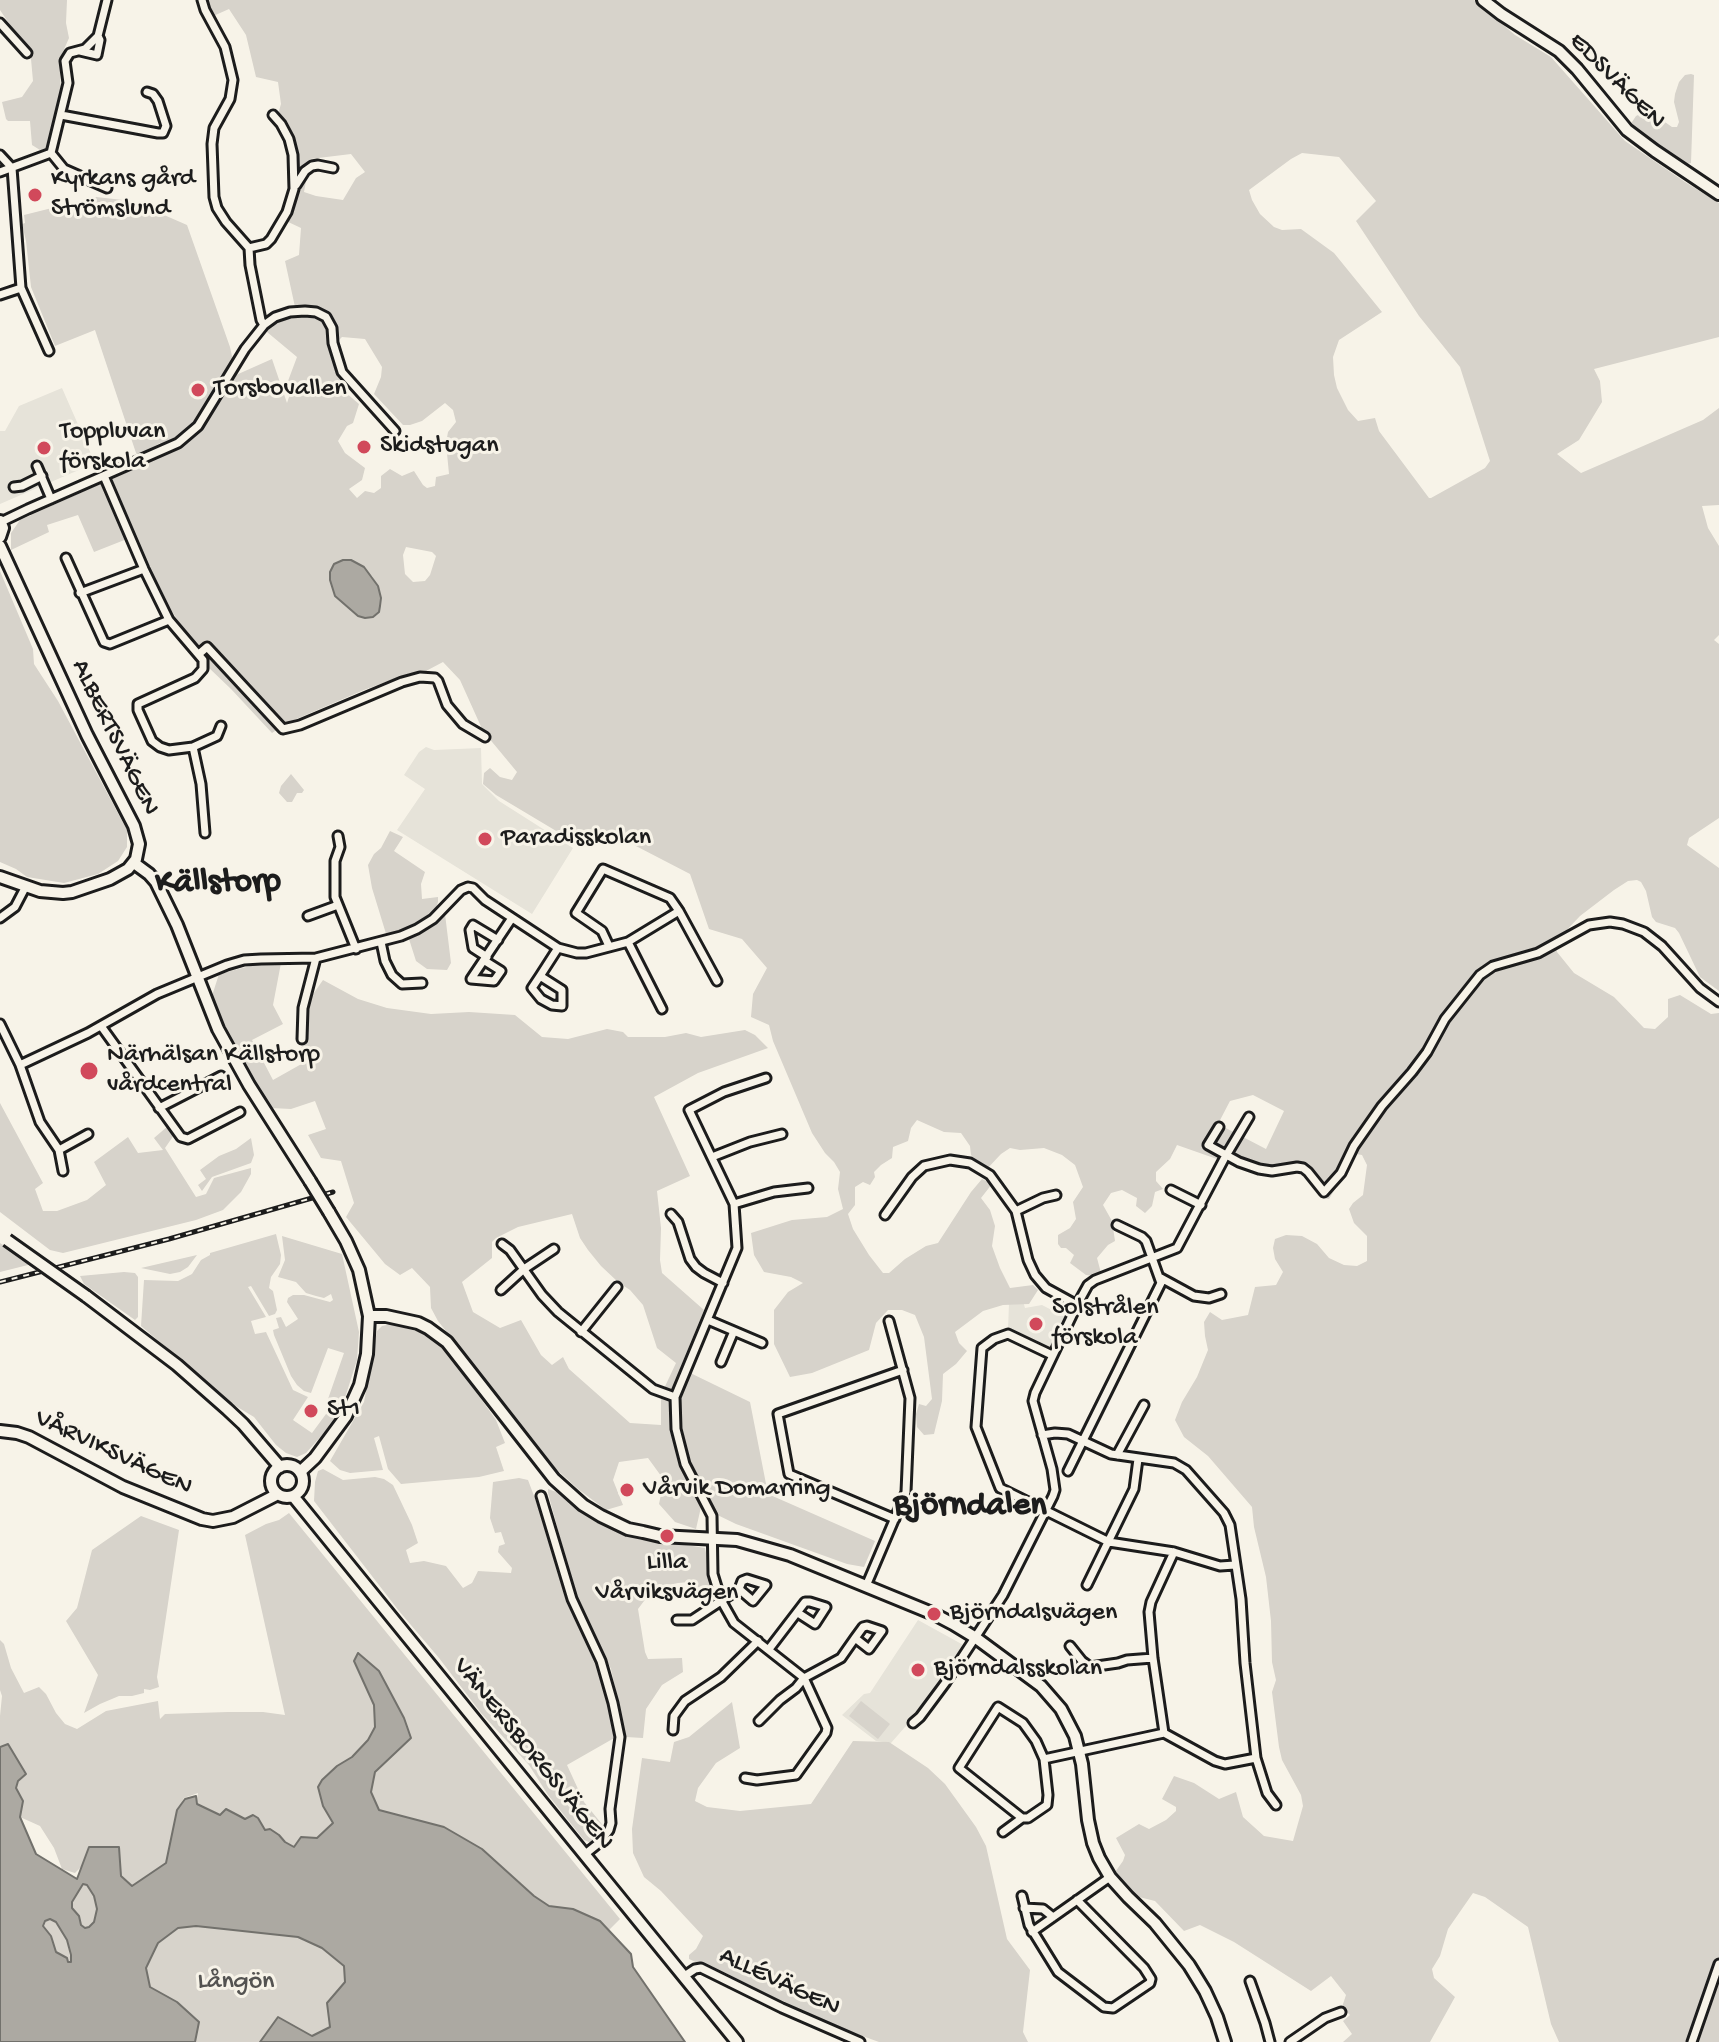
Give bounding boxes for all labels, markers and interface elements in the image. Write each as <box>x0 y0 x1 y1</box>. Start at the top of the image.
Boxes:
street label: EDSVÄGEN <box>1561 27 1671 137</box>
place label: Kyrkans gård Strömslund <box>51 164 195 226</box>
marker: Kyrkans gård Strömslund <box>26 186 44 204</box>
place label: Torsbovallen <box>214 374 347 406</box>
marker: Torsbovallen <box>189 381 207 399</box>
place label: Toppluvan förskola <box>60 417 165 478</box>
place label: Skidstugan <box>380 431 498 463</box>
marker: Skidstugan <box>355 438 373 456</box>
marker: Toppluvan förskola <box>35 439 53 457</box>
street label: ALBERTSVÄGEN <box>63 655 165 821</box>
place label: Paradisskolan <box>501 823 651 855</box>
marker: Paradisskolan <box>476 830 494 848</box>
district label: Källstorp <box>155 865 281 905</box>
place label: Närhälsan Källstorp vårdcentral <box>107 1040 320 1102</box>
marker: Närhälsan Källstorp vårdcentral <box>78 1060 100 1082</box>
place label: Solstrålen förskola <box>1052 1293 1159 1354</box>
marker: Solstrålen förskola <box>1027 1315 1045 1333</box>
place label: St1 <box>327 1395 360 1427</box>
marker: St1 <box>302 1402 320 1420</box>
street label: VÅRVIKSVÄGEN <box>29 1404 197 1504</box>
place label: Vårvik Domarring <box>643 1474 830 1506</box>
marker: Vårvik Domarring <box>618 1481 636 1499</box>
district label: Björndalen <box>893 1488 1047 1528</box>
marker: Lilla Vårviksvägen <box>658 1527 676 1545</box>
place label: Lilla Vårviksvägen <box>596 1548 738 1610</box>
place label: Björndalsvägen <box>950 1598 1117 1630</box>
marker: Björndalsvägen <box>925 1605 943 1623</box>
street label: VÄNERSBORGSVÄGEN <box>445 1652 619 1858</box>
place label: Björndalsskolan <box>934 1654 1102 1686</box>
marker: Björndalsskolan <box>909 1661 927 1679</box>
street label: ALLÉVÄGEN <box>714 1941 844 2025</box>
park label: Långön <box>198 1967 274 1999</box>

